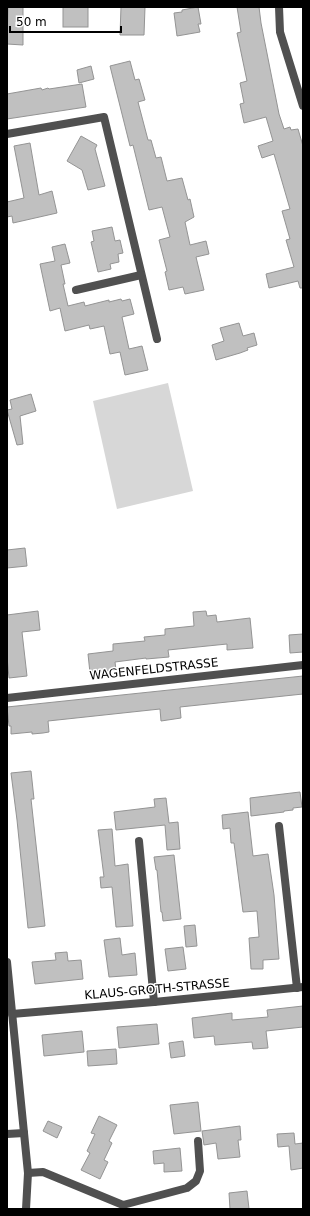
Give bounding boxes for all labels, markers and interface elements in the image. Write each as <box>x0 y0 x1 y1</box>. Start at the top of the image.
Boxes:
scale bar <box>10 8 121 34</box>
text: 50 m <box>16 15 47 29</box>
street label: WAGENFELDSTRASSE <box>89 655 219 683</box>
street label: KLAUS-GROTH-STRASSE <box>84 976 230 1002</box>

